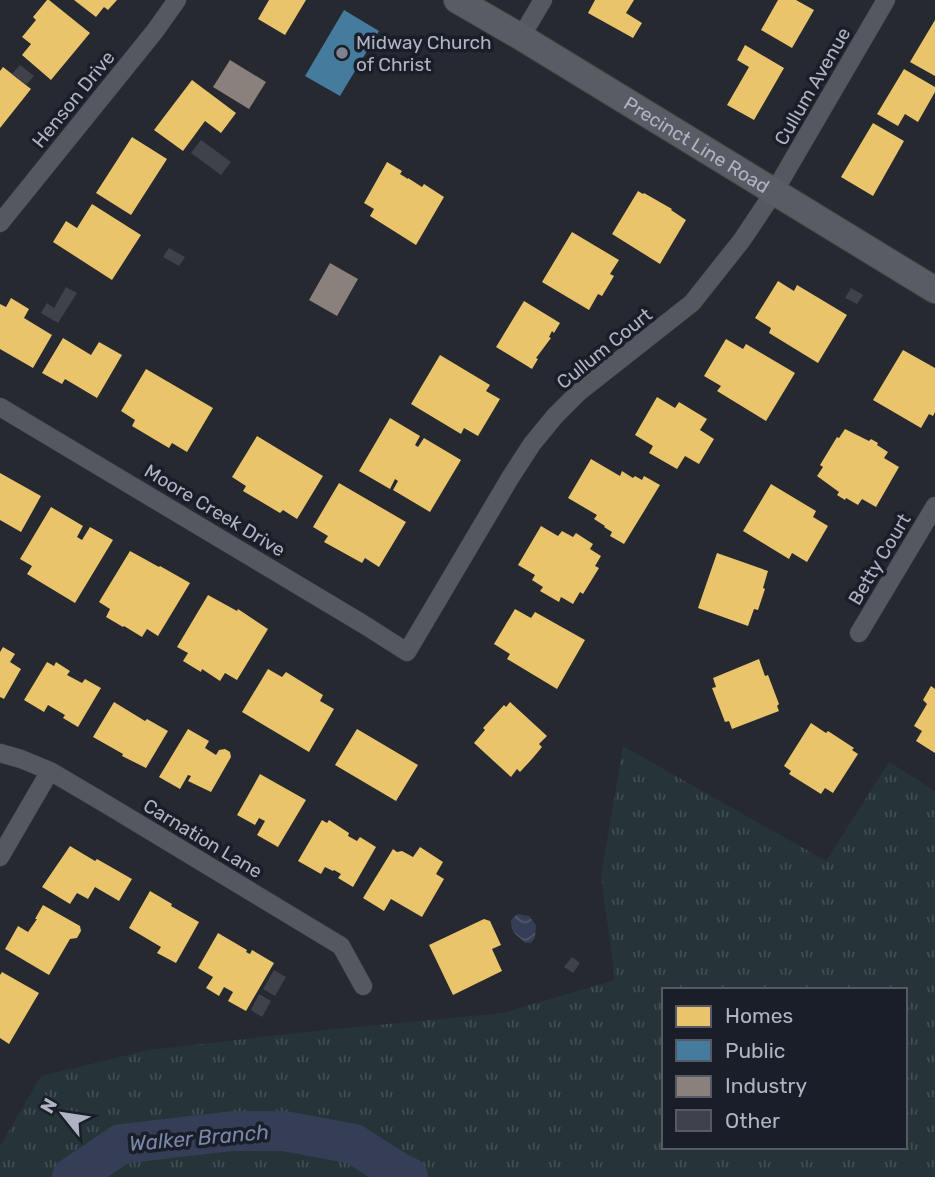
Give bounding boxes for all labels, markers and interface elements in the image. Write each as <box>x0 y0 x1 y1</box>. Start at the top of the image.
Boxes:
street label: Cullum Avenue <box>769 23 855 149</box>
place label: Midway Church of Christ <box>356 31 492 76</box>
marker: Midway Church of Christ <box>334 45 350 61</box>
street label: Henson Drive <box>27 46 120 152</box>
street label: Precinct Line Road <box>620 92 774 198</box>
street label: Cullum Court <box>552 303 657 394</box>
street label: Moore Creek Drive <box>140 459 289 562</box>
street label: Betty Court <box>843 509 916 609</box>
street label: Carnation Lane <box>139 794 266 883</box>
legend <box>662 988 907 1149</box>
text: Homes <box>725 1003 793 1028</box>
text: Public <box>725 1038 785 1063</box>
text: Industry <box>725 1073 807 1098</box>
north arrow <box>28 1079 98 1149</box>
text: N <box>35 1094 62 1117</box>
text: Other <box>725 1108 780 1133</box>
water label: Walker Branch <box>128 1119 270 1156</box>

